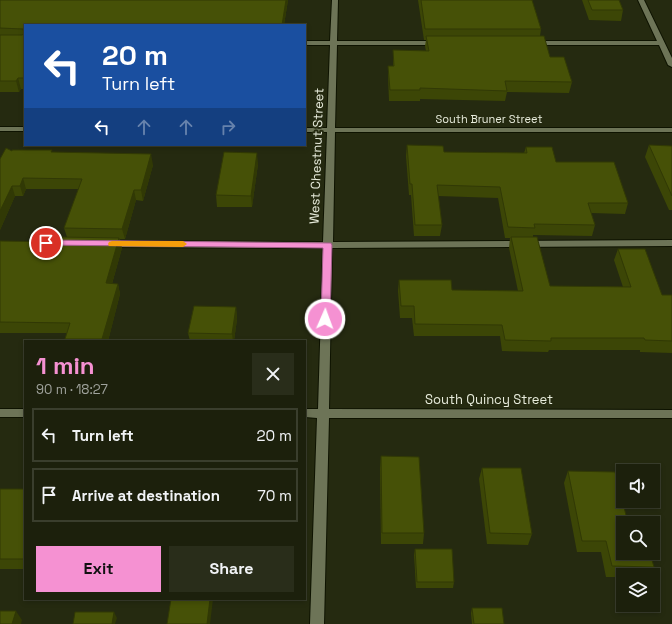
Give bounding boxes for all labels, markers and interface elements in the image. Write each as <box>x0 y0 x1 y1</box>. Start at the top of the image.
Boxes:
text: 20 m <box>102 37 168 73</box>
icon: left <box>36 40 88 92</box>
text: Turn left <box>102 72 175 95</box>
street label: West Chestnut Street <box>306 88 327 225</box>
street label: South Bruner Street <box>436 112 542 126</box>
icon: left <box>91 116 113 138</box>
icon: ahead <box>133 116 155 138</box>
icon: ahead <box>175 116 197 138</box>
icon: right <box>217 116 239 138</box>
pin <box>29 226 63 260</box>
icon: arrive <box>35 232 57 254</box>
position arrow <box>304 298 346 340</box>
text: 1 min <box>36 350 95 381</box>
button: close <box>252 353 294 395</box>
text: 90 m · 18:27 <box>36 381 108 398</box>
street label: South Quincy Street <box>425 391 553 408</box>
icon: left <box>38 424 60 446</box>
text: Turn left <box>72 426 134 445</box>
text: 20 m <box>257 426 292 445</box>
map controls <box>616 464 660 612</box>
button: sound <box>616 464 660 508</box>
icon: arrive <box>38 484 60 506</box>
text: Arrive at destination <box>72 486 220 505</box>
text: 70 m <box>257 486 292 505</box>
button: search <box>616 516 660 560</box>
button: Exit <box>36 546 161 592</box>
button: Share <box>169 546 294 592</box>
button: layers <box>616 568 660 612</box>

